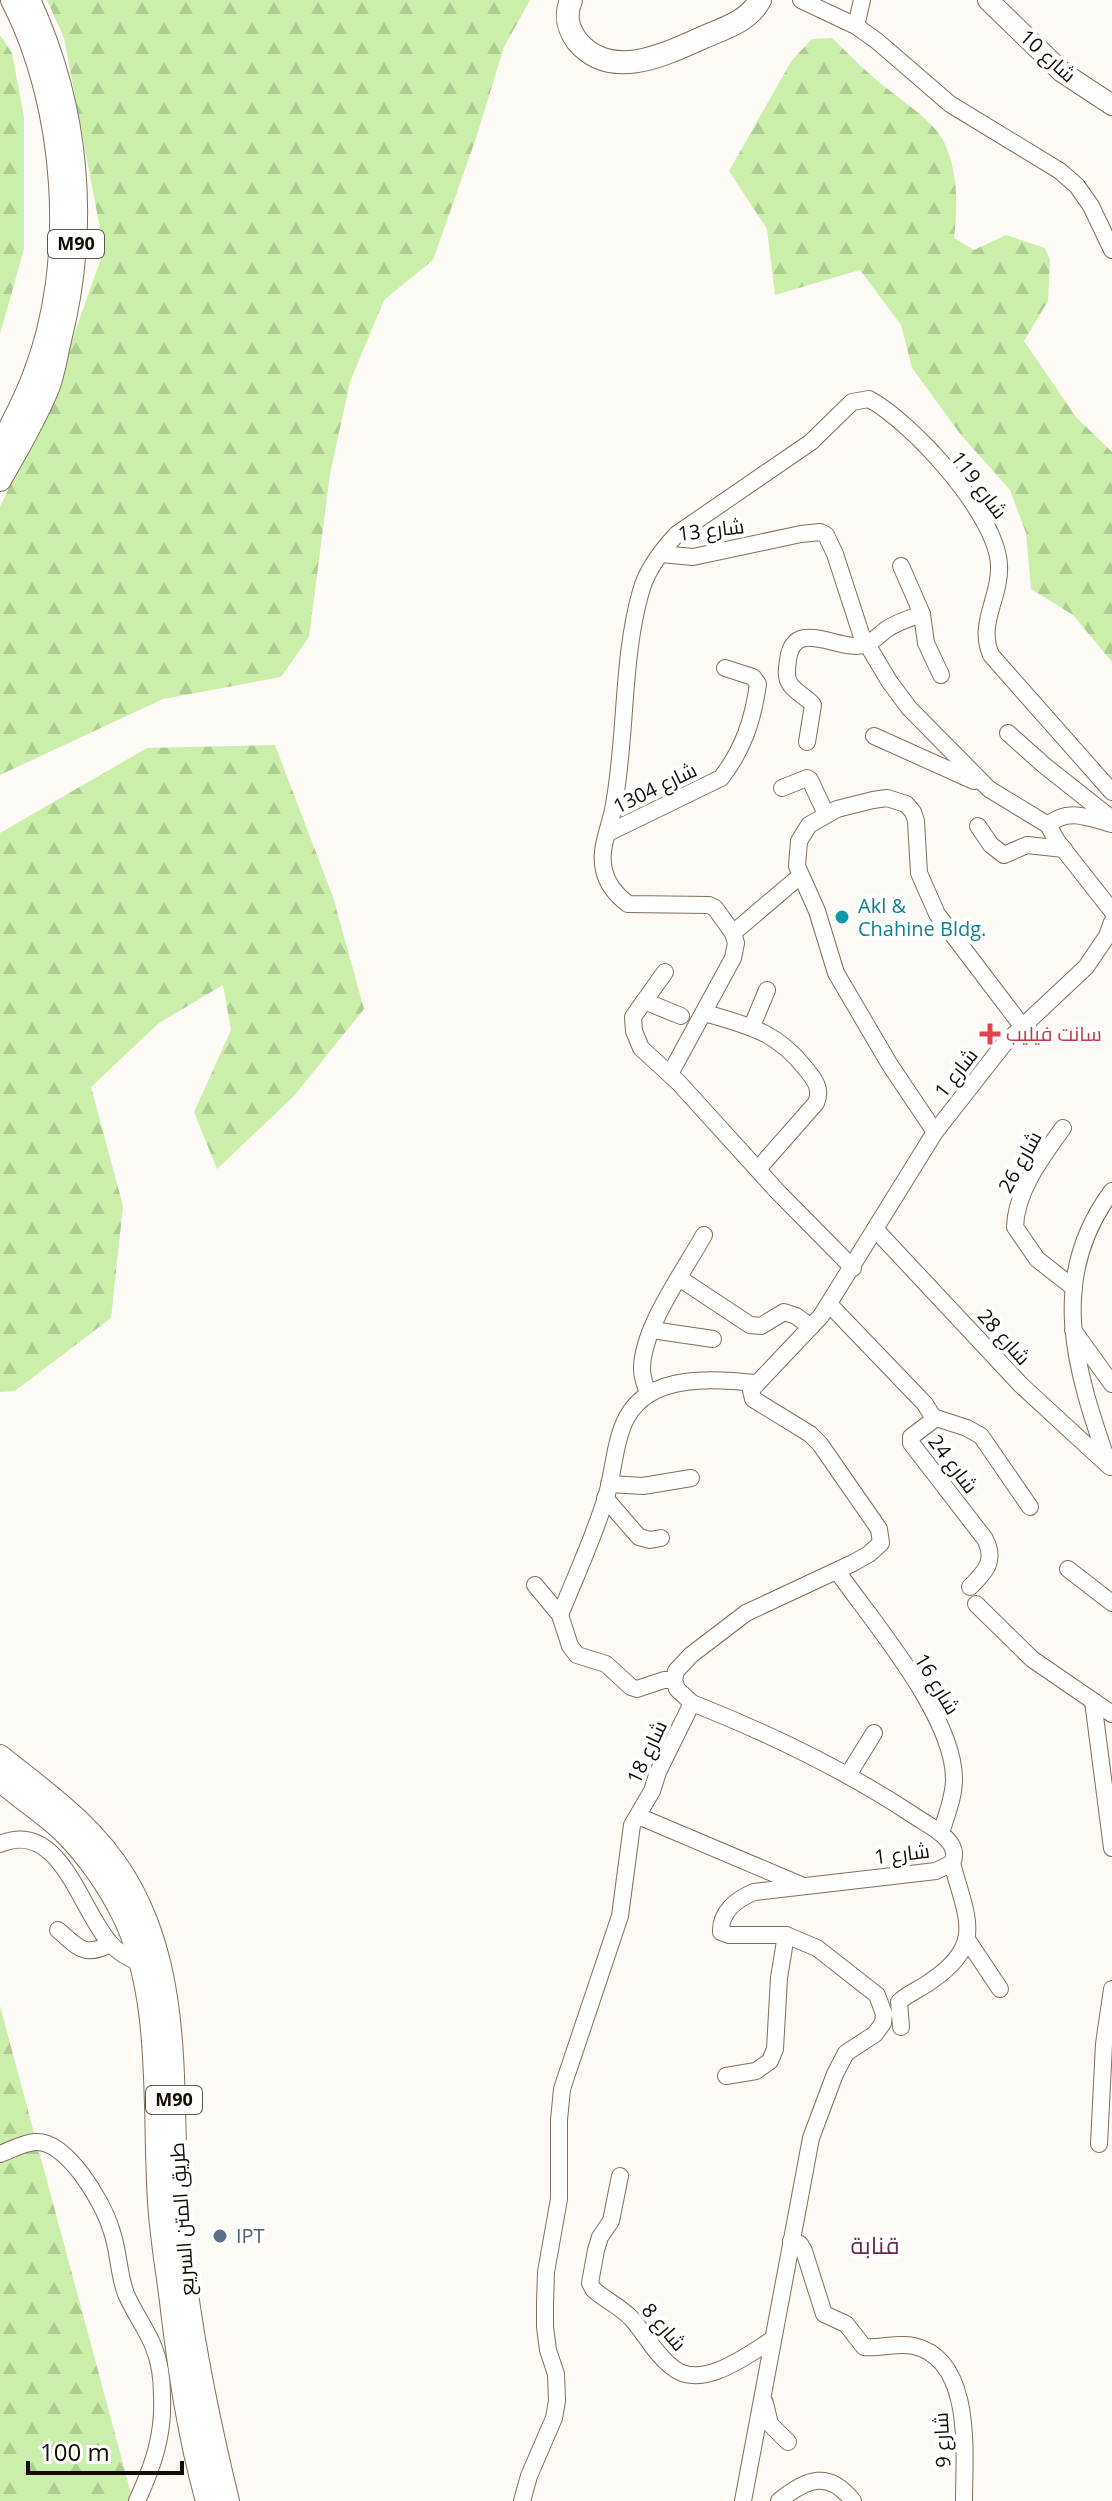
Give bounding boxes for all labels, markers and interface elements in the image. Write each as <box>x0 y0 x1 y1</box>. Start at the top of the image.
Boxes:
street label: شارع 10 <box>1014 23 1082 89</box>
road number: M90 <box>48 230 104 258</box>
street label: شارع 119 <box>944 445 1014 525</box>
street label: شارع 13 <box>676 512 746 548</box>
street label: شارع 1304 <box>609 756 701 820</box>
place label: Akl & Chahine Bldg. <box>858 892 986 942</box>
marker: Akl & Chahine Bldg. <box>833 908 851 926</box>
place label: سانت فيليب <box>1006 1020 1102 1047</box>
marker: سانت فيليب <box>981 1025 999 1043</box>
street label: شارع 1 <box>928 1043 984 1103</box>
street label: شارع 26 <box>992 1126 1048 1198</box>
street label: شارع 28 <box>971 1303 1037 1371</box>
street label: شارع 24 <box>922 1429 984 1499</box>
street label: شارع 16 <box>908 1648 966 1720</box>
street label: شارع 18 <box>620 1716 674 1788</box>
street label: شارع 1 <box>873 1837 931 1871</box>
road number: M90 <box>146 2086 202 2114</box>
street label: طريق المتن السريع <box>163 2141 201 2297</box>
place label: IPT <box>236 2222 265 2249</box>
marker: IPT <box>211 2227 229 2245</box>
district label: قنابة <box>851 2228 899 2261</box>
street label: شارع 8 <box>635 2297 693 2357</box>
street label: شارع 9 <box>927 2412 957 2468</box>
scale bar <box>28 2425 182 2475</box>
text: 100 m <box>40 2435 110 2468</box>

